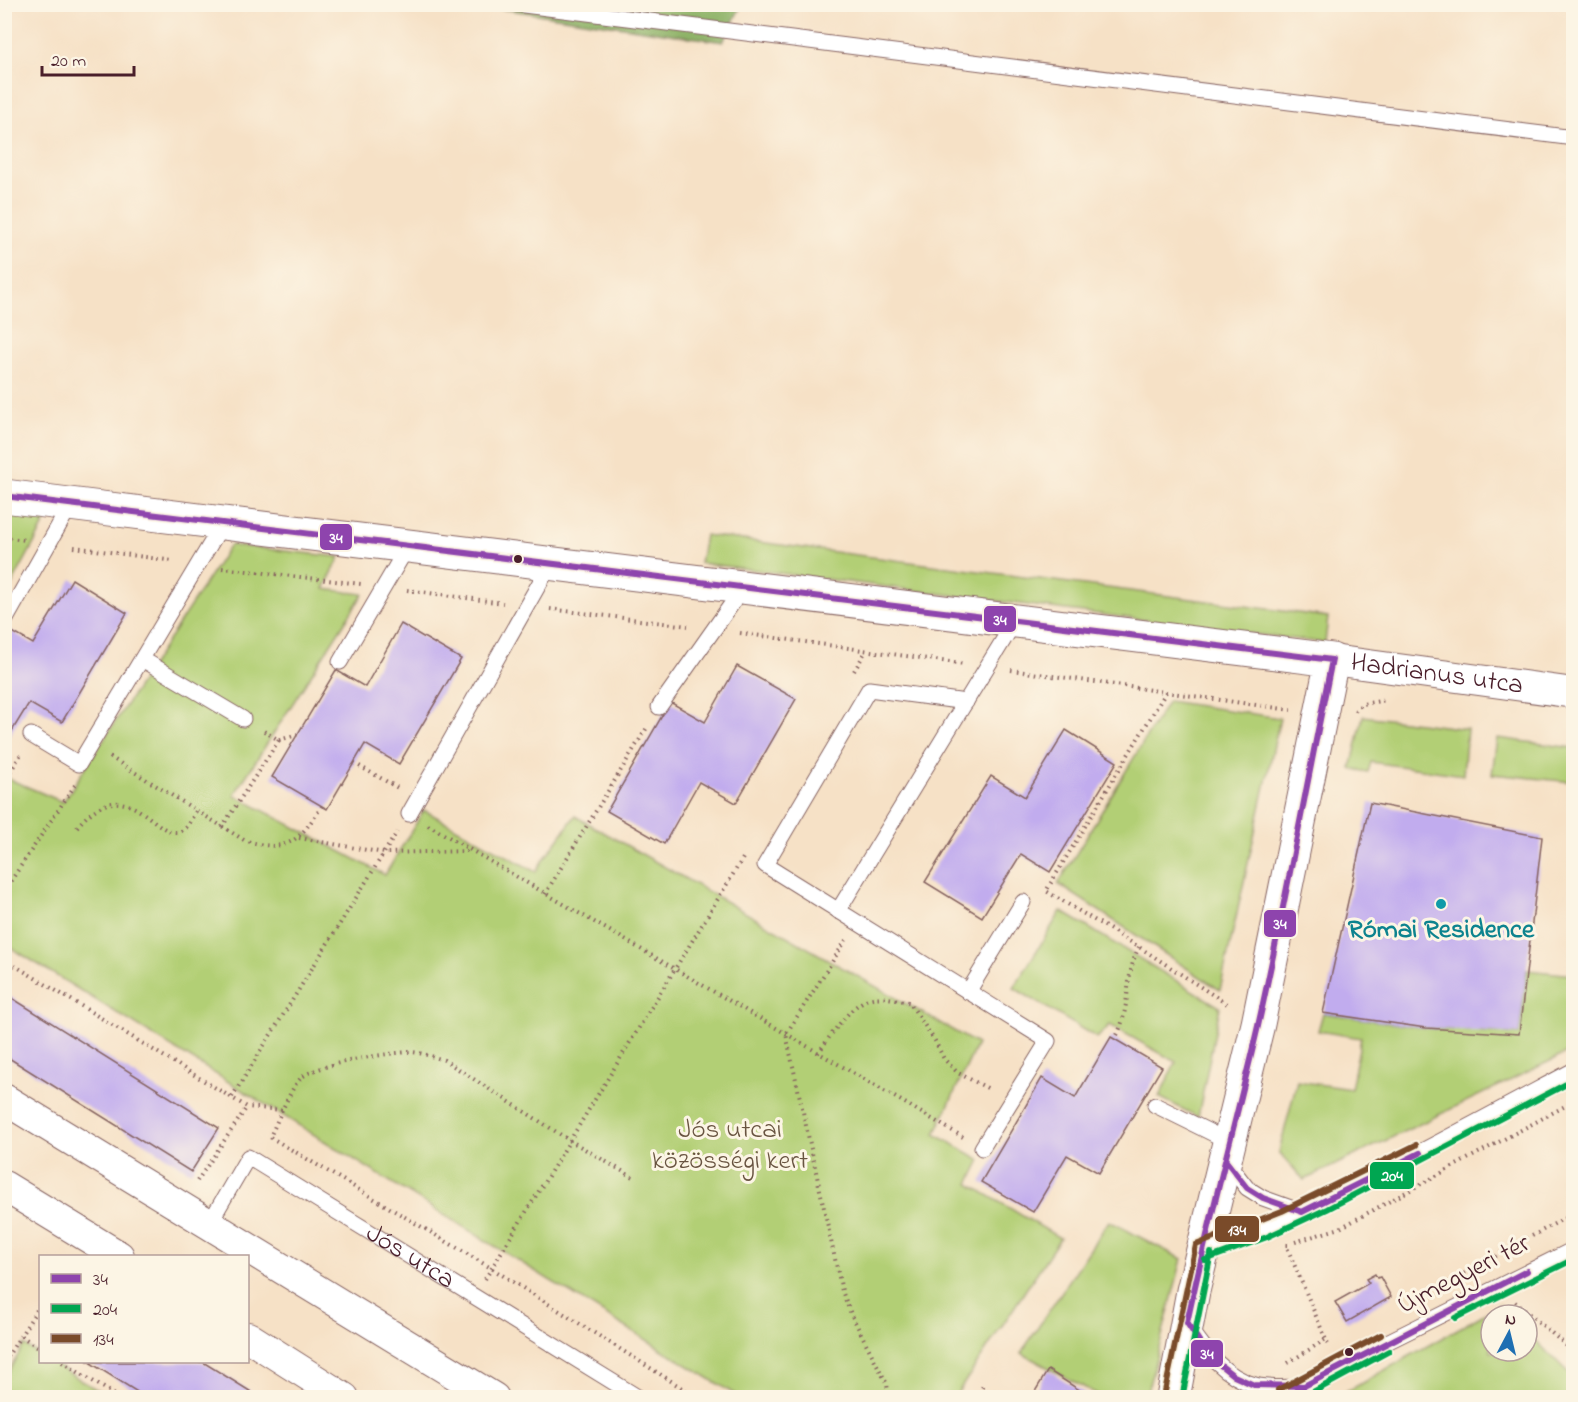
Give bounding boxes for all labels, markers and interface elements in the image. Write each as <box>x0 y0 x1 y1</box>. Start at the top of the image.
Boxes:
scale bar <box>42 39 134 77</box>
text: 20 m <box>51 49 86 75</box>
line badge: 34 <box>319 523 353 551</box>
text: 34 <box>328 527 343 551</box>
unlabelled marker <box>512 553 524 565</box>
line badge: 34 <box>983 605 1017 633</box>
text: 34 <box>992 609 1007 633</box>
street label: Hadrianus utca <box>1348 643 1526 705</box>
marker: Római Residence <box>1434 897 1448 911</box>
line badge: 34 <box>1263 909 1297 938</box>
place label: Római Residence <box>1348 911 1535 950</box>
text: 34 <box>1272 913 1287 937</box>
park label: Jós utcai közösségi kert <box>652 1111 808 1181</box>
line badge: 204 <box>1369 1161 1415 1190</box>
text: 204 <box>1380 1165 1403 1189</box>
street label: Jós utca <box>358 1214 462 1299</box>
line badge: 134 <box>1214 1215 1260 1243</box>
text: 134 <box>1228 1219 1247 1243</box>
street label: Újmegyeri tér <box>1391 1225 1538 1325</box>
legend <box>39 1255 249 1363</box>
text: 34 <box>93 1268 108 1294</box>
text: 204 <box>93 1298 118 1324</box>
north arrow <box>1479 1303 1539 1363</box>
text: N <box>1504 1308 1518 1333</box>
text: 134 <box>93 1328 114 1354</box>
line badge: 34 <box>1190 1339 1224 1368</box>
text: 34 <box>1199 1343 1214 1367</box>
unlabelled marker <box>1343 1346 1355 1358</box>

